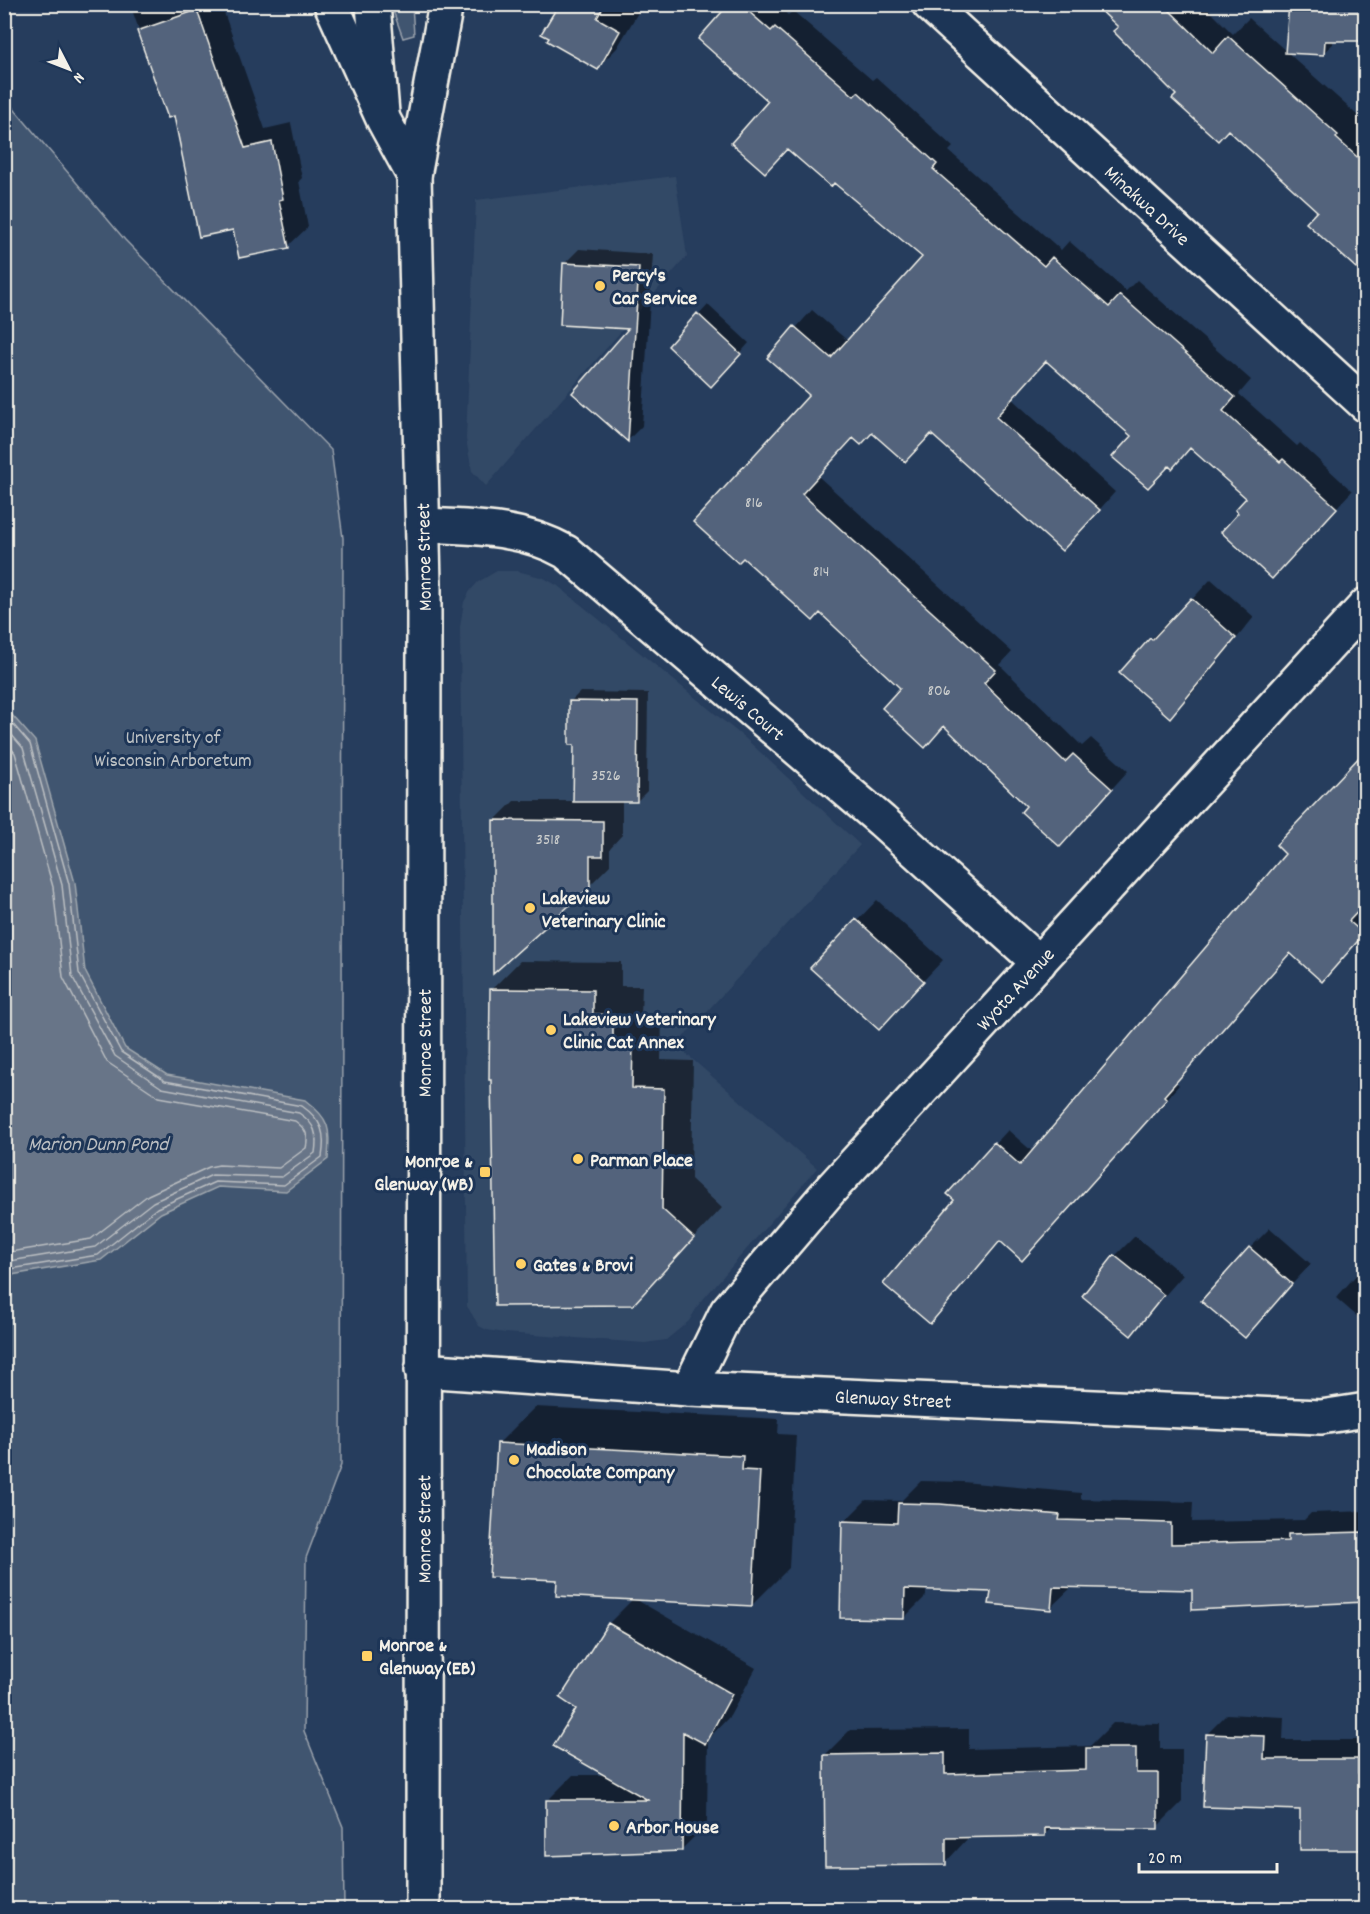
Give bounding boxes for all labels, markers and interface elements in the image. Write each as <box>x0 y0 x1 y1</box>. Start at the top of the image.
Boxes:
north arrow <box>39 39 99 99</box>
text: N <box>67 67 89 88</box>
street label: Minakwa Drive <box>1097 160 1195 254</box>
place label: Percy's Car Service <box>612 263 697 314</box>
marker: Percy's Car Service <box>593 279 607 293</box>
house number: 816 <box>745 492 763 515</box>
street label: Monroe Street <box>411 503 441 611</box>
house number: 814 <box>813 561 829 584</box>
street label: Lewis Court <box>704 670 790 749</box>
house number: 806 <box>928 680 951 703</box>
park label: University of Wisconsin Arboretum <box>94 725 252 776</box>
house number: 3526 <box>591 765 621 788</box>
house number: 3518 <box>536 829 560 852</box>
place label: Lakeview Veterinary Clinic <box>542 886 666 937</box>
marker: Lakeview Veterinary Clinic <box>523 901 537 915</box>
street label: Wyota Avenue <box>971 942 1063 1039</box>
street label: Monroe Street <box>413 989 441 1097</box>
place label: Lakeview Veterinary Clinic Cat Annex <box>563 1007 717 1058</box>
marker: Lakeview Veterinary Clinic Cat Annex <box>544 1023 558 1037</box>
water label: Marion Dunn Pond <box>28 1131 171 1161</box>
place label: Parman Place <box>590 1148 693 1176</box>
place label: Monroe & Glenway (WB) <box>374 1149 473 1200</box>
marker: Parman Place <box>571 1152 585 1166</box>
marker: Monroe & Glenway (WB) <box>478 1165 492 1179</box>
place label: Gates & Brovi <box>533 1253 633 1281</box>
marker: Gates & Brovi <box>514 1257 528 1271</box>
street label: Glenway Street <box>834 1384 952 1418</box>
place label: Madison Chocolate Company <box>526 1437 675 1488</box>
marker: Madison Chocolate Company <box>507 1453 521 1467</box>
street label: Monroe Street <box>412 1475 440 1583</box>
place label: Monroe & Glenway (EB) <box>379 1633 475 1684</box>
marker: Monroe & Glenway (EB) <box>360 1649 374 1663</box>
place label: Arbor House <box>626 1815 719 1843</box>
marker: Arbor House <box>607 1819 621 1833</box>
scale bar <box>1139 1836 1277 1874</box>
text: 20 m <box>1148 1847 1182 1872</box>

